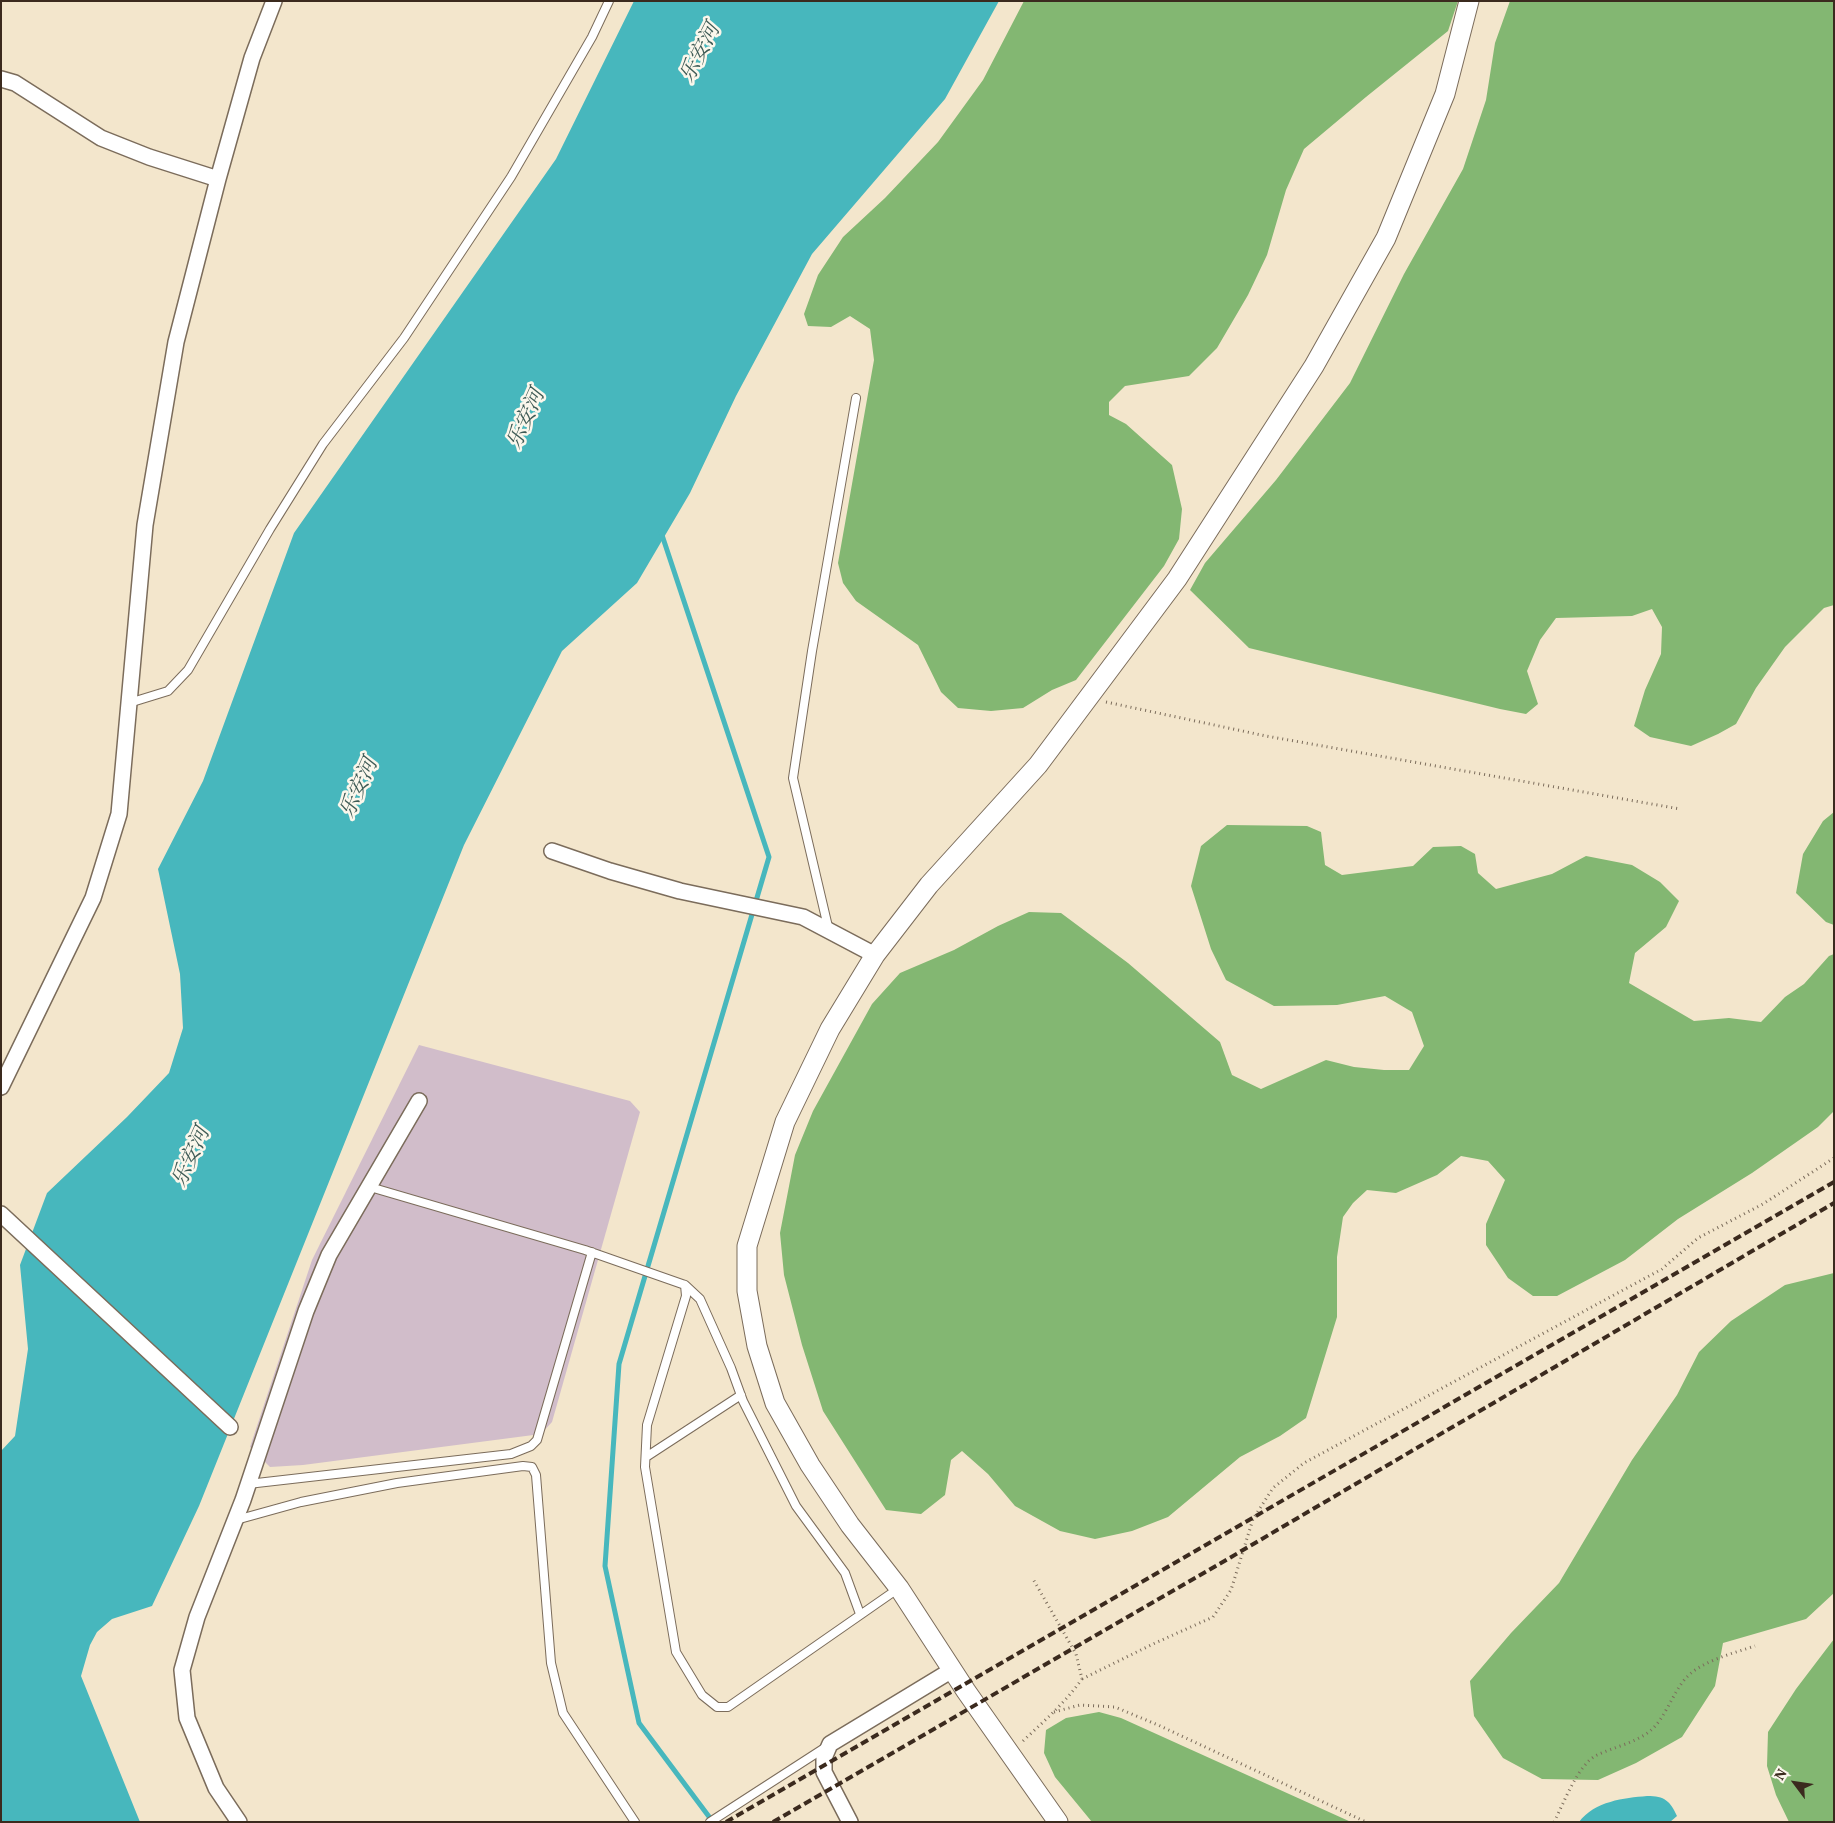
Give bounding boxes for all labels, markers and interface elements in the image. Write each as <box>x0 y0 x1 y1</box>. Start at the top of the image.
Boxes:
water label: 乐安河 <box>676 20 728 88</box>
water label: 乐安河 <box>504 386 552 454</box>
water label: 乐安河 <box>337 755 385 823</box>
water label: 乐安河 <box>169 1124 217 1192</box>
north arrow <box>1770 1758 1820 1808</box>
text: N <box>1771 1766 1792 1784</box>

